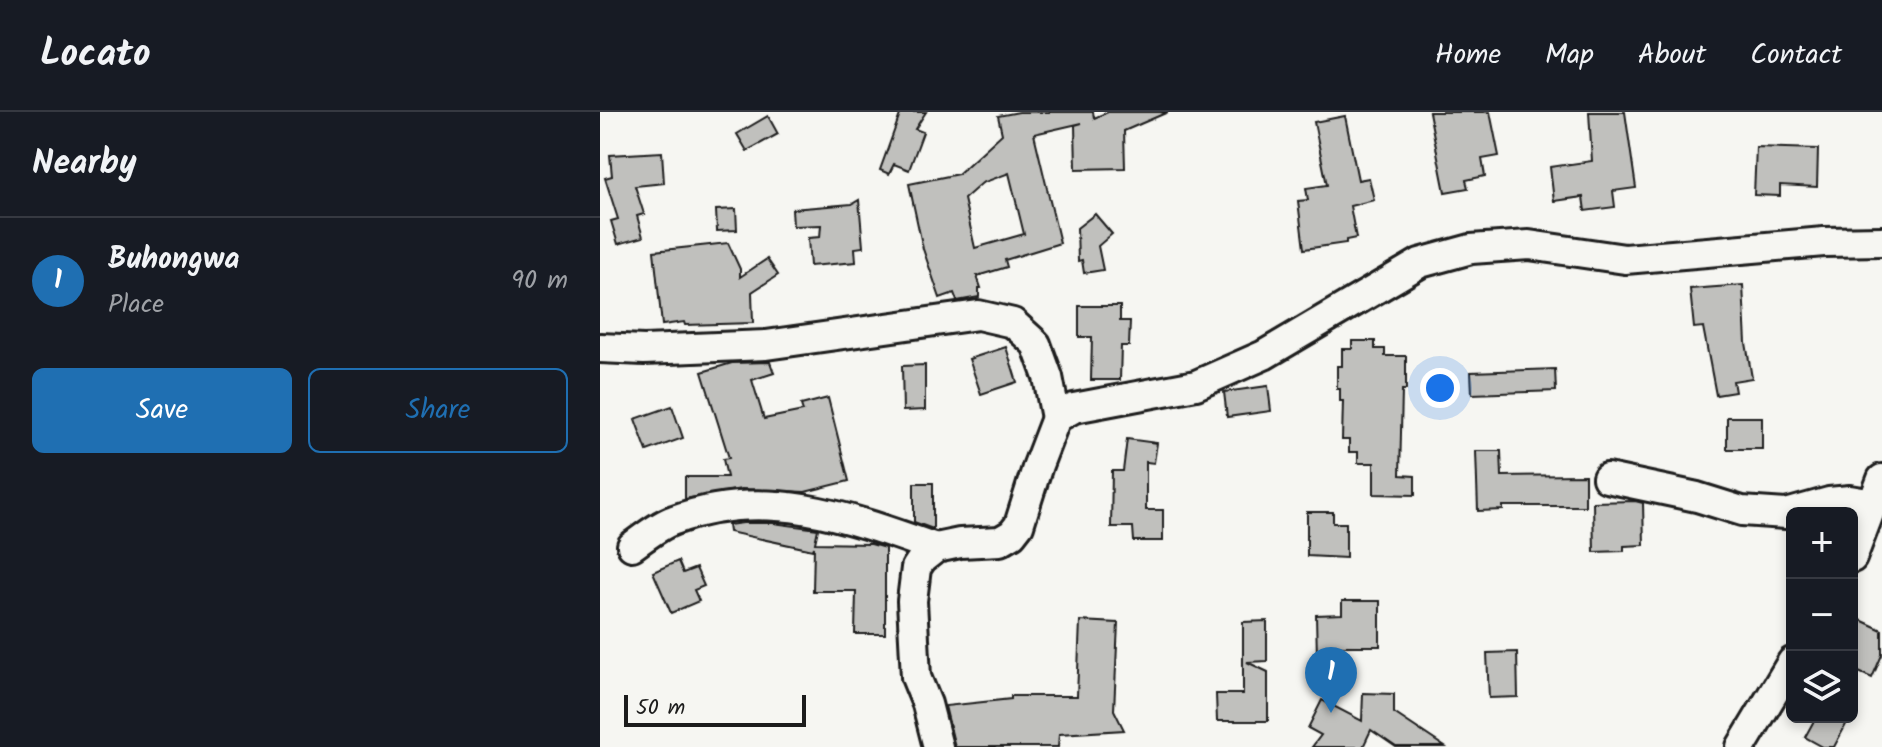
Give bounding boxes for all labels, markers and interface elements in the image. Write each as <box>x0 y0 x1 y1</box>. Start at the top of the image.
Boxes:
text: Locato <box>40 25 151 85</box>
text: Home <box>1435 33 1501 78</box>
text: Map <box>1545 33 1594 78</box>
text: About <box>1638 33 1706 78</box>
text: Contact <box>1750 33 1842 78</box>
text: Nearby <box>32 137 137 191</box>
text: Buhongwa <box>108 236 240 284</box>
text: 1 <box>54 260 62 302</box>
text: 90 m <box>511 260 568 302</box>
text: Place <box>108 284 164 326</box>
button: Save <box>32 368 292 453</box>
button: Share <box>308 368 568 453</box>
your location <box>1420 368 1460 408</box>
map controls <box>1786 507 1858 723</box>
button: + <box>1786 507 1858 579</box>
button: − <box>1786 579 1858 651</box>
pin: 1 <box>1305 647 1357 713</box>
button: layers <box>1786 651 1858 723</box>
scale bar <box>624 691 806 727</box>
text: 50 m <box>636 691 685 726</box>

